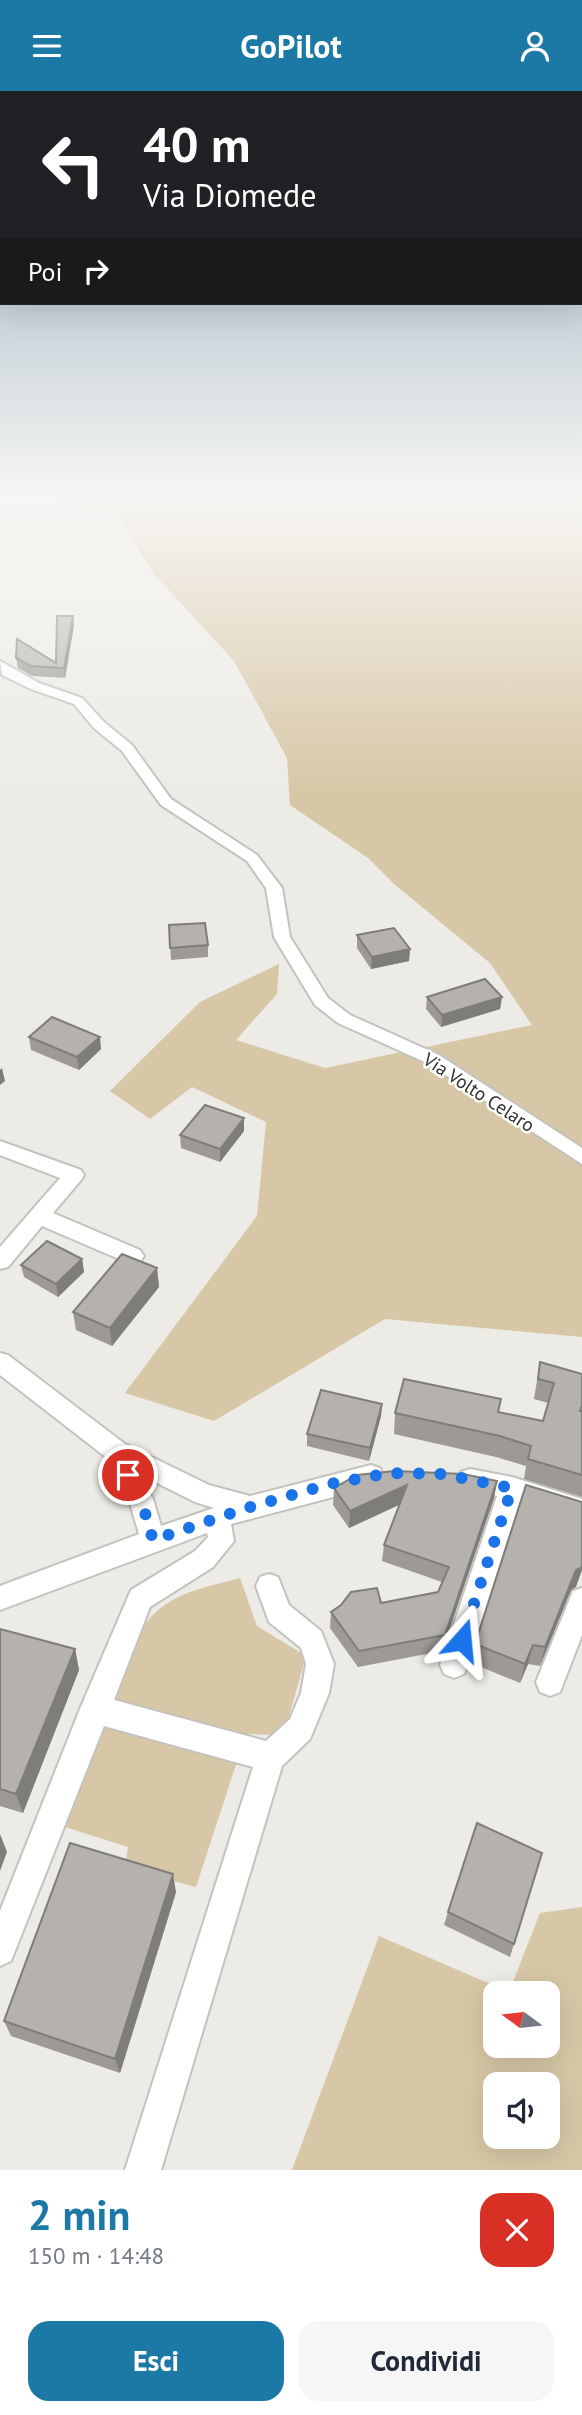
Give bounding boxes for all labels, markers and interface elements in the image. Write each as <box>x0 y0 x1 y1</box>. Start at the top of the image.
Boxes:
text: GoPilot <box>240 25 342 67</box>
icon: menu <box>28 27 66 65</box>
icon: person <box>516 27 554 65</box>
text: 40 m <box>143 112 250 176</box>
icon: left <box>28 119 119 210</box>
text: Via Diomede <box>143 174 317 216</box>
icon: right <box>77 252 115 290</box>
text: Poi <box>28 255 63 288</box>
street label: Via Volto Celaro <box>418 1046 539 1137</box>
pin <box>98 1445 158 1505</box>
icon: arrive <box>109 1456 147 1494</box>
position arrow <box>425 1603 499 1677</box>
north arrow <box>483 1981 560 2058</box>
map controls <box>483 1981 560 2149</box>
button: sound <box>483 2072 560 2149</box>
text: 2 min <box>28 2187 130 2242</box>
button: close <box>480 2193 554 2267</box>
text: 150 m · 14:48 <box>28 2241 164 2270</box>
button: Esci <box>28 2321 284 2401</box>
button: Condividi <box>298 2321 554 2401</box>

